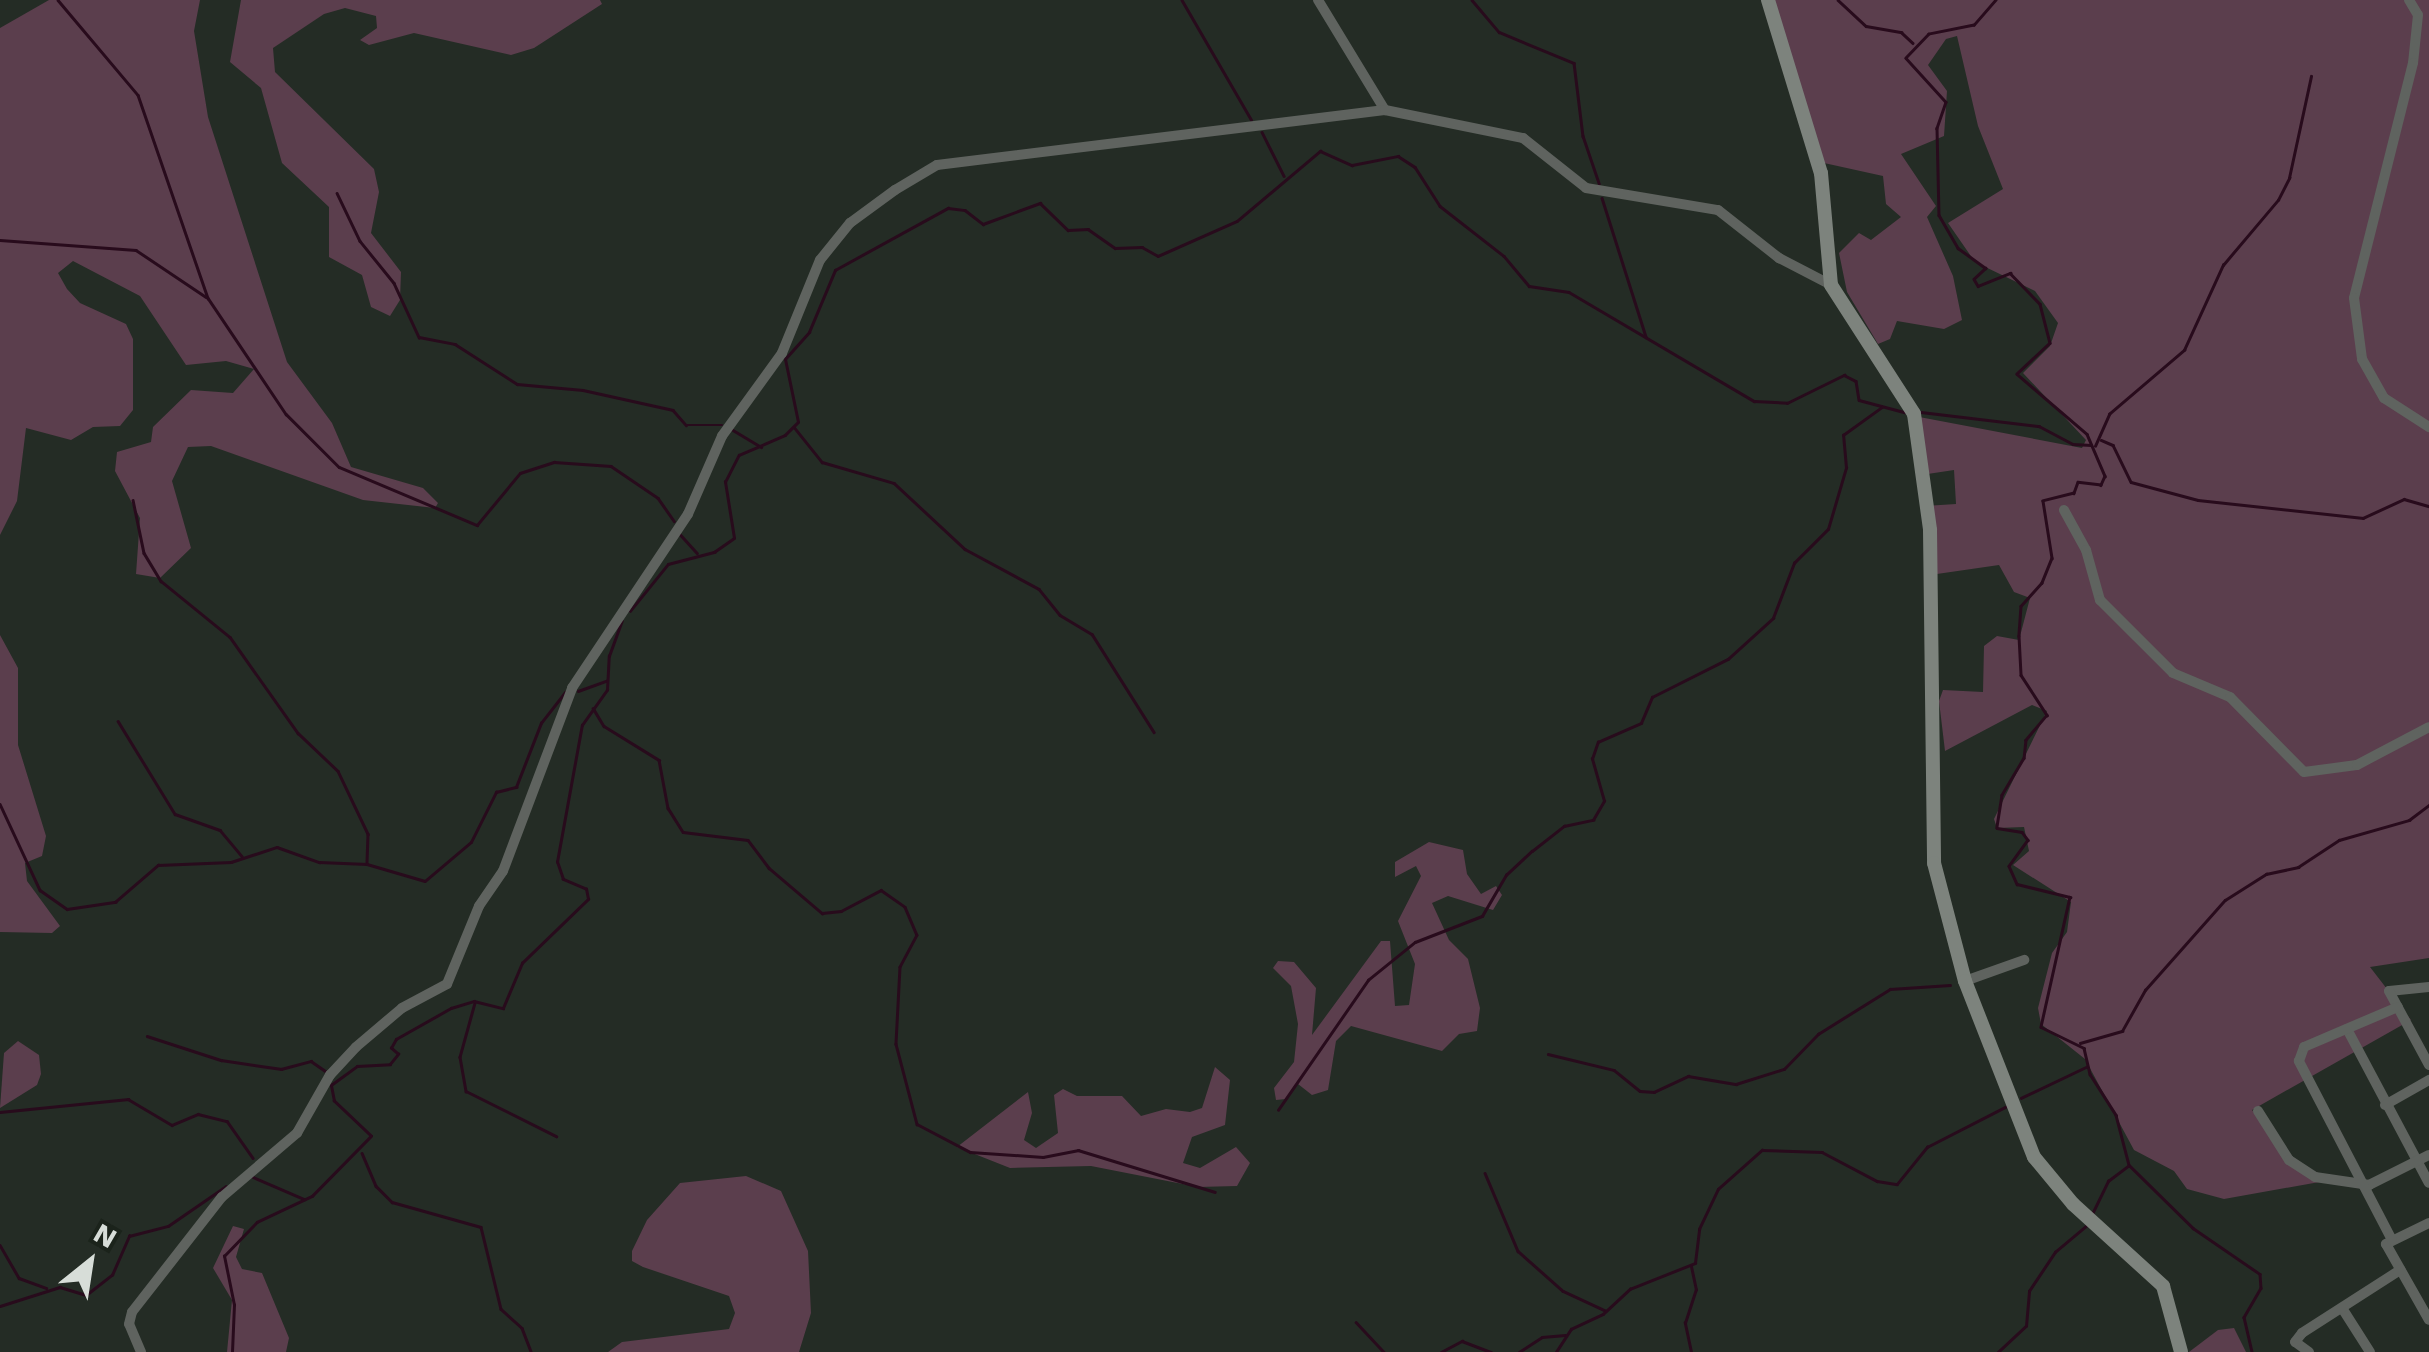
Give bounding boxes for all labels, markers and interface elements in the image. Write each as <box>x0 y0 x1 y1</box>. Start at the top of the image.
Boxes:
north arrow <box>40 1212 140 1312</box>
text: N <box>88 1216 122 1255</box>

